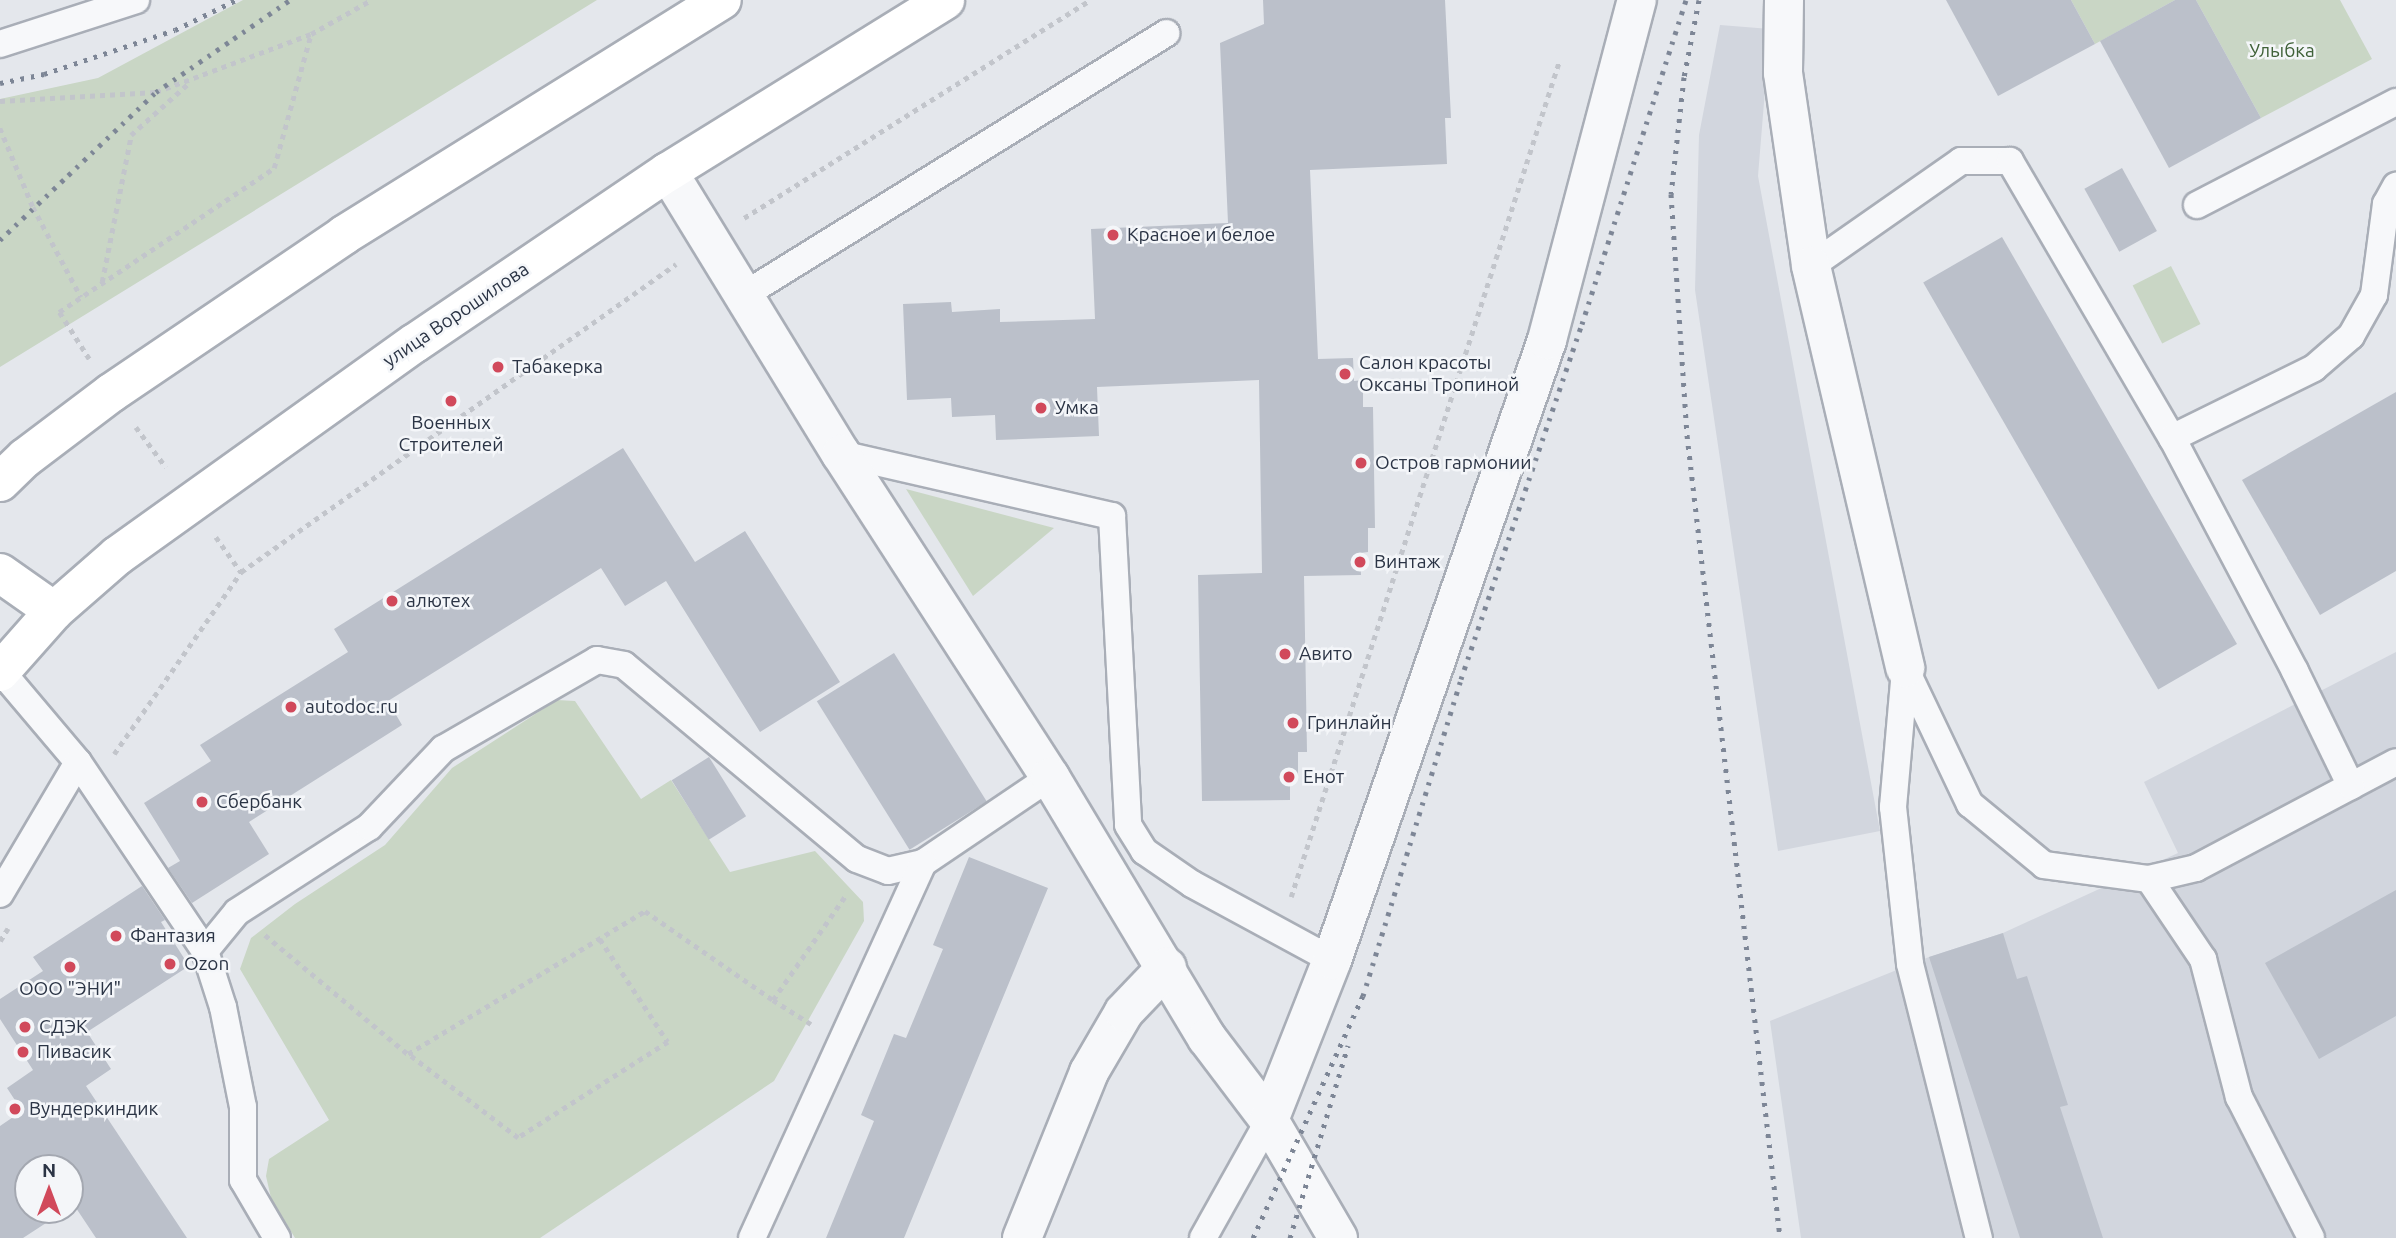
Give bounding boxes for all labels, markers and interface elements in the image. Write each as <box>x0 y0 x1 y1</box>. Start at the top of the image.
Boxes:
park label: Улыбка <box>2249 40 2315 62</box>
place label: Красное и белое <box>1127 224 1275 246</box>
marker: Красное и белое <box>1105 227 1121 243</box>
street label: улица Ворошилова <box>379 258 533 372</box>
place label: Салон красоты Оксаны Тропиной <box>1359 352 1519 396</box>
place label: Табакерка <box>512 356 603 378</box>
marker: Табакерка <box>490 359 506 375</box>
marker: Салон красоты Оксаны Тропиной <box>1337 366 1353 382</box>
marker: Военных Строителей <box>443 393 459 409</box>
place label: Умка <box>1055 397 1099 419</box>
marker: Умка <box>1033 400 1049 416</box>
place label: Военных Строителей <box>399 412 503 456</box>
place label: Остров гармонии <box>1375 452 1531 474</box>
marker: Остров гармонии <box>1353 455 1369 471</box>
place label: Винтаж <box>1374 551 1441 573</box>
marker: Винтаж <box>1352 554 1368 570</box>
place label: алютех <box>406 590 470 612</box>
marker: алютех <box>384 593 400 609</box>
place label: Авито <box>1299 643 1353 665</box>
marker: Авито <box>1277 646 1293 662</box>
place label: autodoc.ru <box>305 696 398 718</box>
marker: autodoc.ru <box>283 699 299 715</box>
place label: Гринлайн <box>1307 712 1392 734</box>
marker: Гринлайн <box>1285 715 1301 731</box>
place label: Енот <box>1303 766 1344 788</box>
marker: Енот <box>1281 769 1297 785</box>
place label: Сбербанк <box>216 791 302 813</box>
marker: Сбербанк <box>194 794 210 810</box>
place label: Фантазия <box>130 925 216 947</box>
marker: Фантазия <box>108 928 124 944</box>
place label: Ozon <box>184 953 229 975</box>
marker: Ozon <box>162 956 178 972</box>
marker: ООО "ЭНИ" <box>62 959 78 975</box>
place label: ООО "ЭНИ" <box>19 978 121 1000</box>
place label: СДЭК <box>39 1016 88 1038</box>
marker: СДЭК <box>17 1019 33 1035</box>
place label: Пивасик <box>37 1041 111 1063</box>
marker: Пивасик <box>15 1044 31 1060</box>
place label: Вундеркиндик <box>29 1098 158 1120</box>
marker: Вундеркиндик <box>7 1101 23 1117</box>
north arrow <box>14 1154 84 1224</box>
text: N <box>42 1159 56 1181</box>

